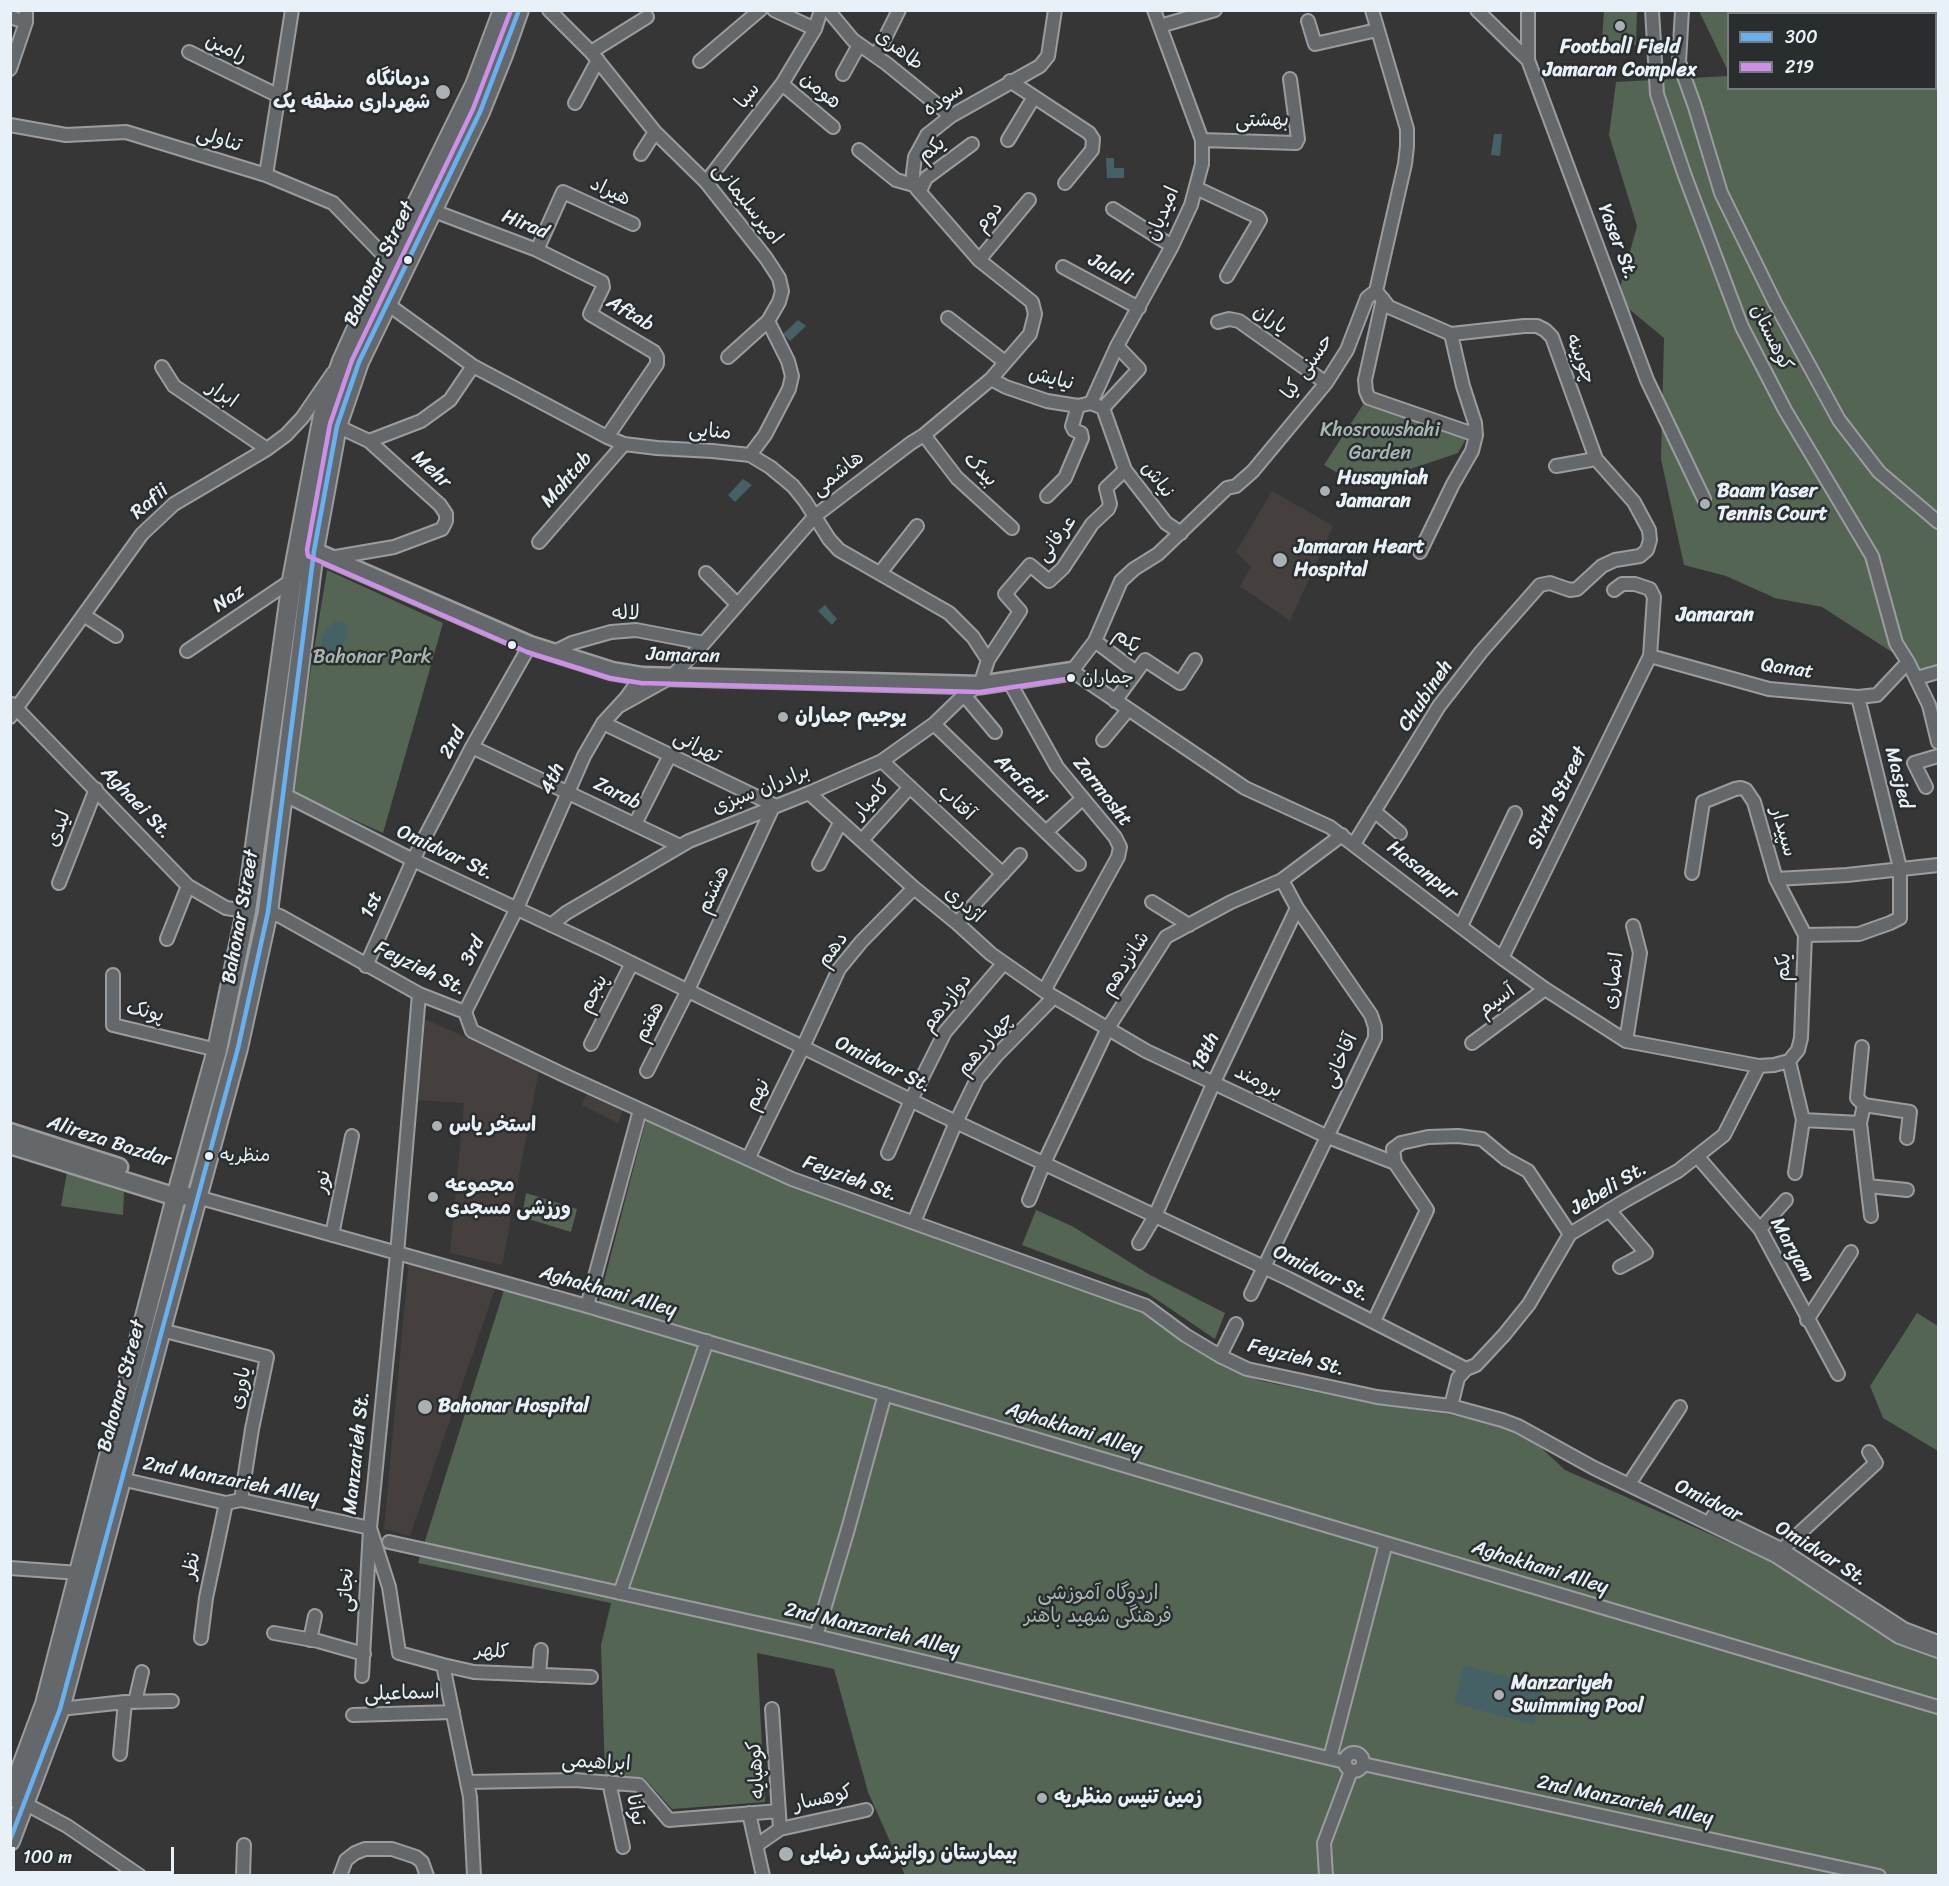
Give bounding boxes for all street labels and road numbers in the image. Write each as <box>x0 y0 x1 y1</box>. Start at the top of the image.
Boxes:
street label: طاهری <box>870 24 928 76</box>
street label: رامین <box>201 29 251 69</box>
street label: هومن <box>795 67 845 115</box>
street label: سبا <box>730 78 766 114</box>
street label: سوده <box>919 78 969 122</box>
street label: بهشتی <box>1235 109 1289 133</box>
street label: تناولی <box>194 122 244 158</box>
street label: یکم <box>913 132 951 168</box>
street label: امیرسلیمانی <box>707 158 787 250</box>
street label: هیراد <box>586 172 634 212</box>
street label: امیدیان <box>1141 183 1185 245</box>
street label: دوم <box>969 197 1009 237</box>
street label: Bahonar Street <box>339 198 421 330</box>
street label: Yaser St. <box>1592 201 1642 283</box>
street label: Hirad <box>498 205 552 245</box>
street label: Jalali <box>1084 249 1136 291</box>
street label: Aftab <box>602 291 658 337</box>
street label: یاران <box>1248 300 1292 340</box>
street label: کوهستان <box>1745 301 1797 375</box>
street label: حسنی کیا <box>1277 329 1339 405</box>
street label: چوبینه <box>1560 331 1600 387</box>
street label: نیایش <box>1026 362 1076 396</box>
street label: ابرار <box>202 376 242 414</box>
street label: منایی <box>688 418 732 446</box>
street label: Mehr <box>406 446 456 494</box>
street label: هاشمی <box>807 446 869 502</box>
street label: Mahtab <box>536 447 598 513</box>
street label: بیدک <box>958 448 1002 492</box>
street label: نیاش <box>1135 457 1179 503</box>
street label: Rafii <box>126 479 174 525</box>
street label: عرفانی <box>1032 511 1082 567</box>
street label: Naz <box>208 580 250 618</box>
street label: لاله <box>612 602 640 626</box>
street label: یکم <box>1108 623 1146 659</box>
street label: Jamaran <box>646 643 720 669</box>
street label: Qanat <box>1759 653 1815 685</box>
street label: Chubineh <box>1393 656 1459 736</box>
street label: 2nd <box>435 723 471 763</box>
street label: تهرانی <box>669 725 725 769</box>
street label: Sixth Street <box>1523 743 1593 853</box>
street label: Masjed <box>1879 745 1917 811</box>
street label: Arafati <box>989 749 1051 811</box>
street label: Zarmosht <box>1067 752 1137 832</box>
street label: برادران سبزی <box>709 759 813 821</box>
street label: 4th <box>536 760 570 798</box>
street label: Aghaei St. <box>95 762 177 844</box>
street label: Zarab <box>589 772 645 816</box>
street label: کامیار <box>848 775 896 825</box>
street label: آفتاب <box>932 780 980 826</box>
street label: سپیدار <box>1765 805 1801 859</box>
street label: لیدی <box>41 807 77 851</box>
street label: Omidvar St. <box>393 820 497 886</box>
street label: Hasanpur <box>1382 836 1462 906</box>
street label: Bahonar Street <box>217 848 265 986</box>
street label: هشتم <box>692 862 736 918</box>
street label: اژدری <box>939 881 989 929</box>
street label: 1st <box>356 888 388 922</box>
street label: شانزدهم <box>1096 927 1156 1001</box>
street label: دهم <box>812 928 854 972</box>
street label: 3rd <box>456 932 490 970</box>
street label: Feyzieh St. <box>370 936 470 1002</box>
street label: انصاری <box>1599 951 1629 1011</box>
street label: یکم <box>1771 952 1797 982</box>
street label: دوازدهم <box>917 969 977 1037</box>
street label: پنجم <box>574 971 614 1017</box>
street label: آسیم <box>1474 979 1520 1023</box>
street label: پونک <box>124 996 166 1028</box>
street label: هفتم <box>630 997 670 1047</box>
street label: چهاردهم <box>952 1007 1020 1081</box>
street label: 18th <box>1187 1029 1225 1075</box>
street label: آقاخانی <box>1318 1030 1364 1092</box>
street label: Omidvar St. <box>831 1031 935 1099</box>
street label: برومند <box>1230 1060 1286 1104</box>
street label: نهم <box>740 1075 776 1115</box>
street label: Alireza Bazdar <box>44 1111 174 1173</box>
street label: Feyzieh St. <box>799 1151 901 1207</box>
street label: Jebeli St. <box>1567 1157 1651 1221</box>
street label: نور <box>309 1168 337 1196</box>
street label: Maryam <box>1764 1213 1820 1287</box>
street label: Omidvar St. <box>1269 1240 1373 1308</box>
street label: Aghakhani Alley <box>537 1261 679 1323</box>
street label: Bahonar Street <box>93 1317 151 1455</box>
street label: Feyzieh St. <box>1245 1334 1347 1382</box>
street label: یاوری <box>225 1364 257 1412</box>
street label: Manzarieh St. <box>339 1390 375 1516</box>
street label: Aghakhani Alley <box>1003 1398 1145 1462</box>
street label: 2nd Manzarieh Alley <box>141 1452 321 1510</box>
street label: Omidvar <box>1670 1474 1746 1528</box>
street label: Omidvar St. <box>1770 1516 1872 1592</box>
street label: Aghakhani Alley <box>1469 1536 1611 1600</box>
street label: نظر <box>178 1550 206 1582</box>
street label: نجاتی <box>334 1568 360 1612</box>
street label: 2nd Manzarieh Alley <box>782 1598 962 1662</box>
street label: کلهر <box>474 1639 510 1665</box>
street label: اسماعیلی <box>364 1681 440 1707</box>
street label: کوهپایه <box>743 1740 771 1800</box>
street label: ابراهیمی <box>561 1749 631 1777</box>
street label: 2nd Manzarieh Alley <box>1535 1771 1715 1831</box>
street label: کوهسار <box>791 1781 855 1817</box>
street label: توانا <box>620 1792 650 1828</box>

